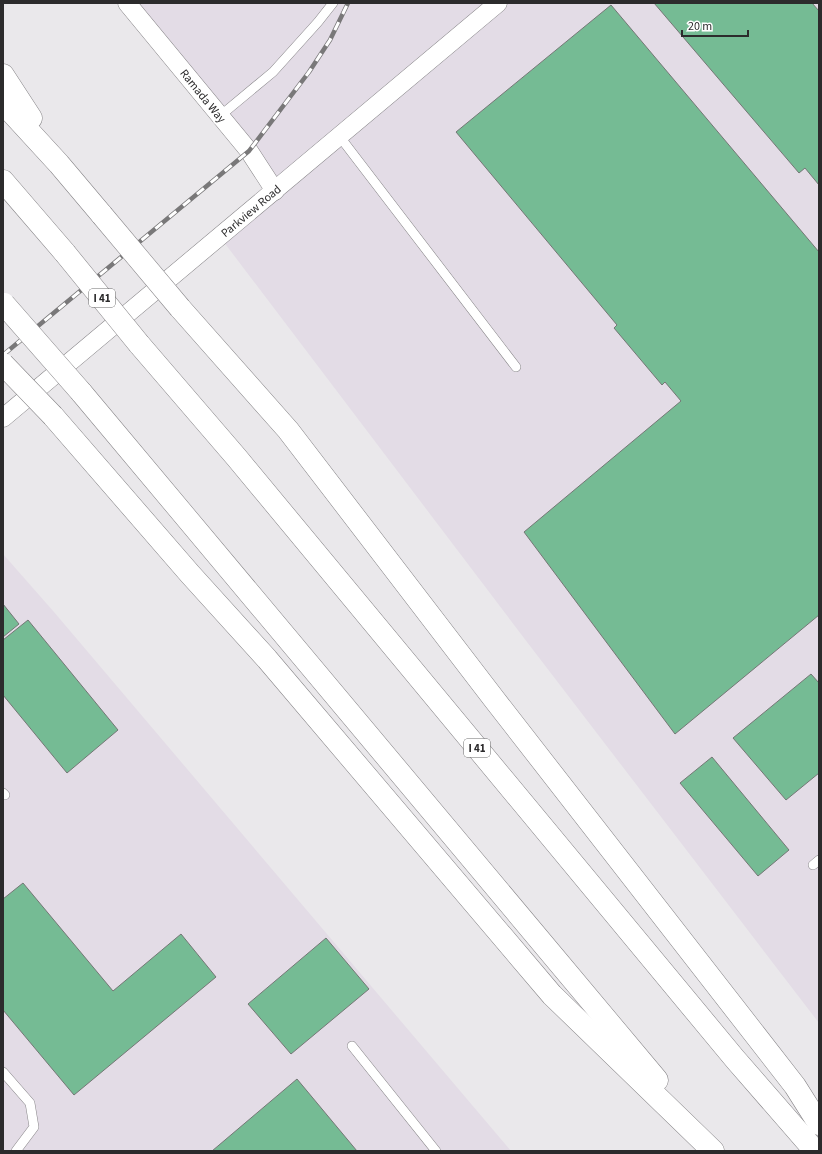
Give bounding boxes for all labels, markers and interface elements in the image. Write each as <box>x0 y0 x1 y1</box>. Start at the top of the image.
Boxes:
scale bar <box>682 12 748 38</box>
text: 20 m <box>688 18 712 35</box>
street label: Ramada Way <box>176 66 230 127</box>
street label: Parkview Road <box>218 181 285 242</box>
road number: I 41 <box>89 289 115 307</box>
road number: I 41 <box>464 739 490 757</box>

